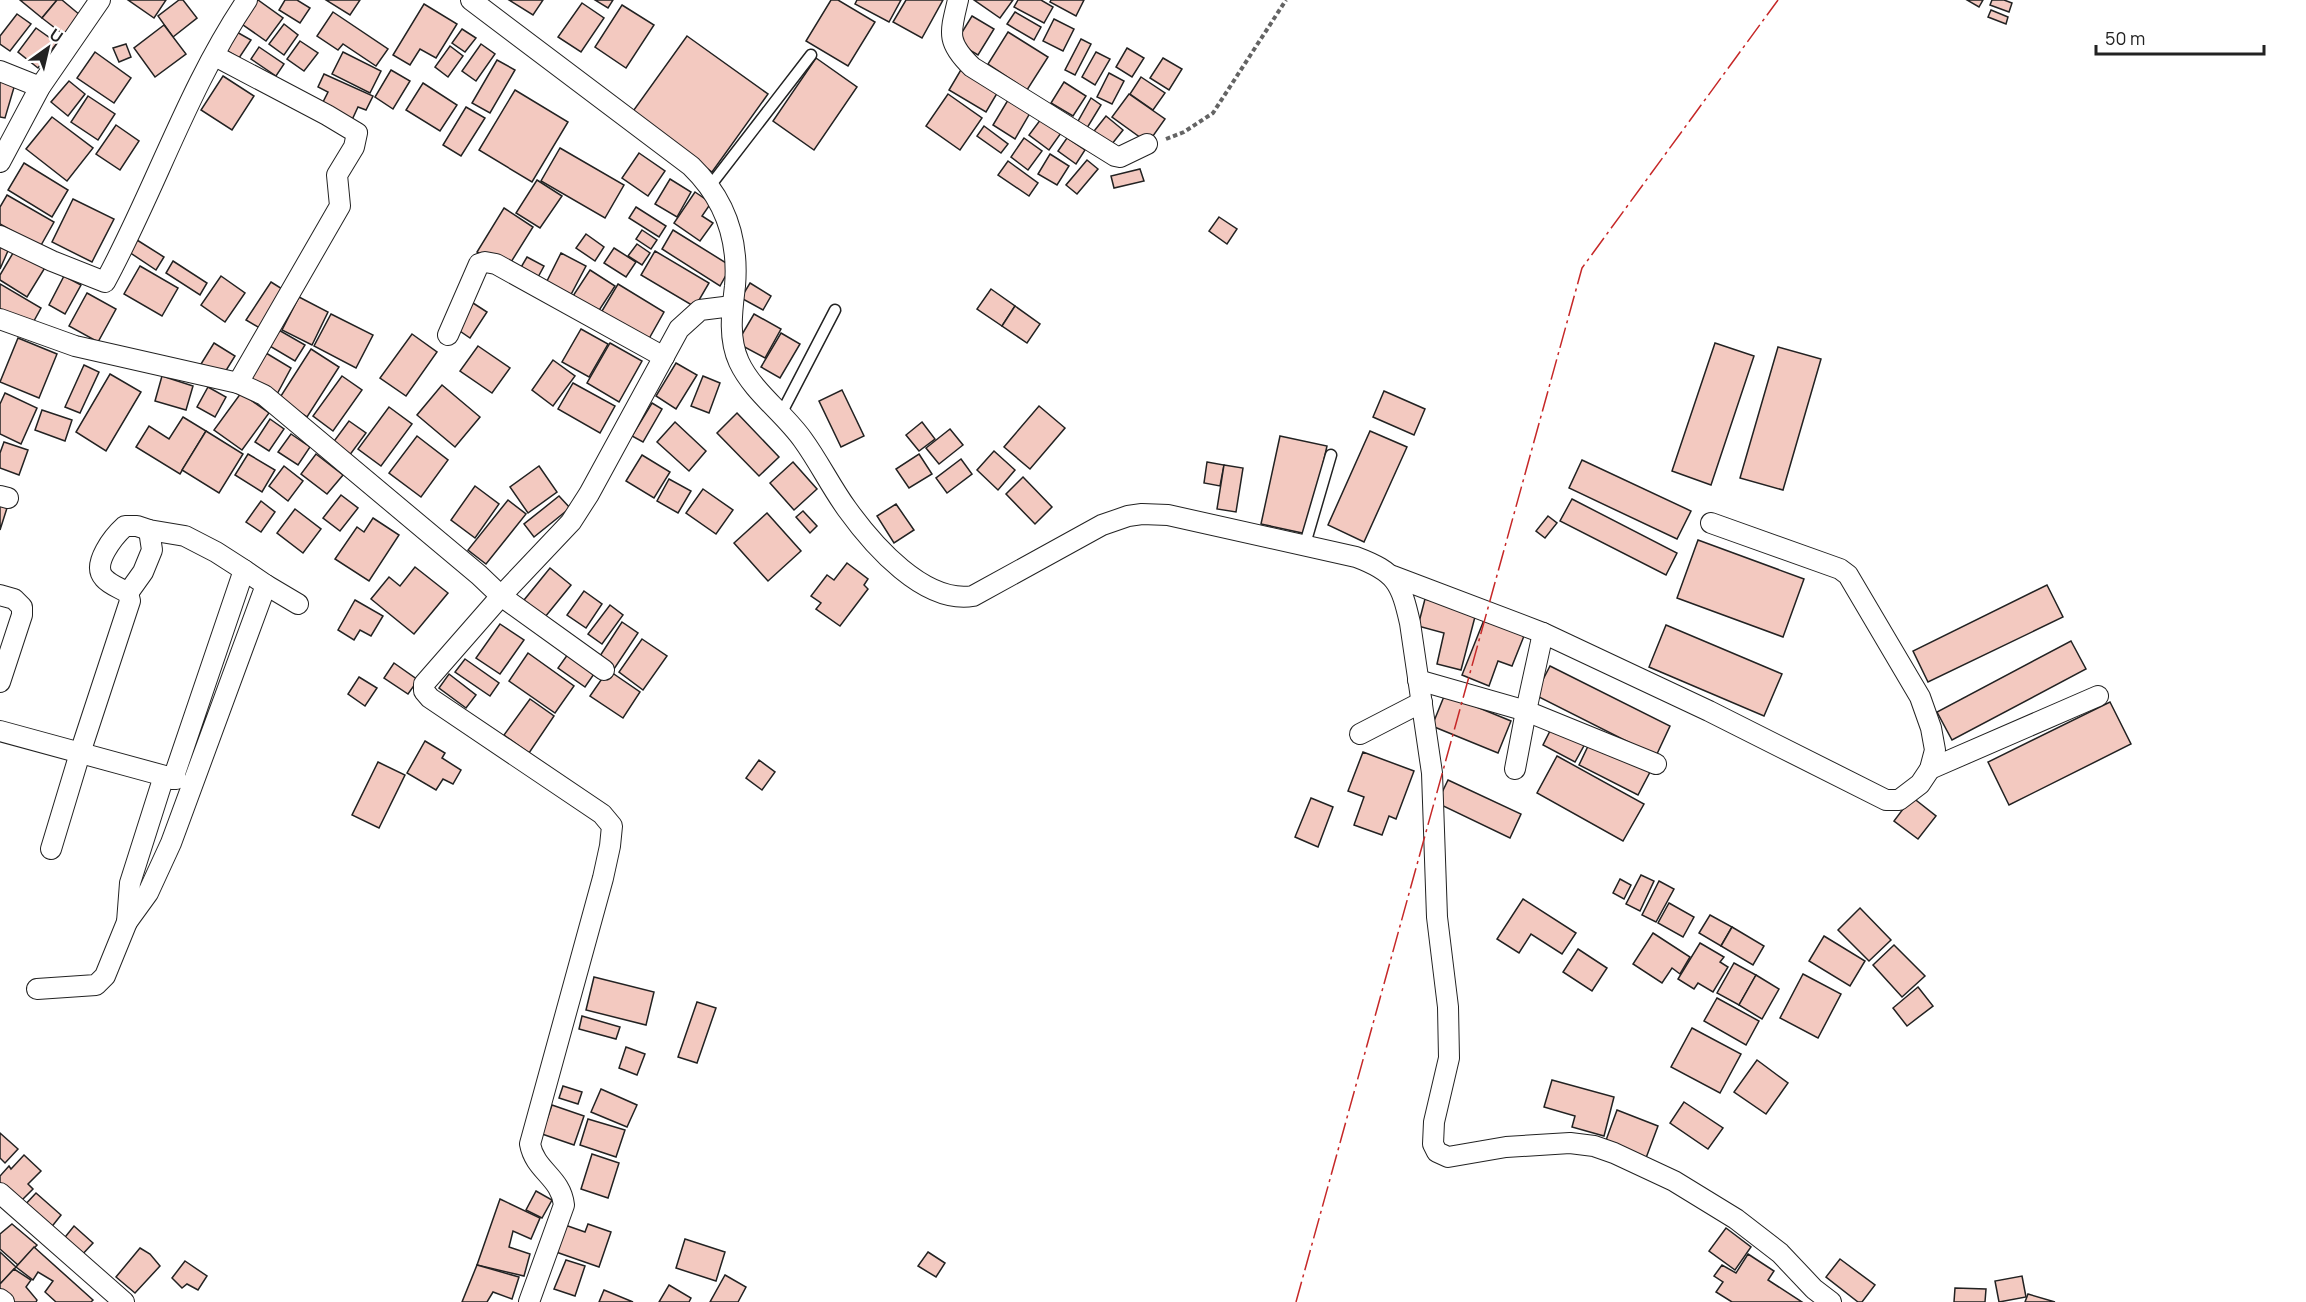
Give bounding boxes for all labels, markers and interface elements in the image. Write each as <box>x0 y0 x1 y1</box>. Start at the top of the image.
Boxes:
north arrow <box>18 18 78 78</box>
scale bar <box>2096 18 2264 56</box>
text: U <box>45 23 67 48</box>
text: 50 m <box>2105 26 2145 50</box>

